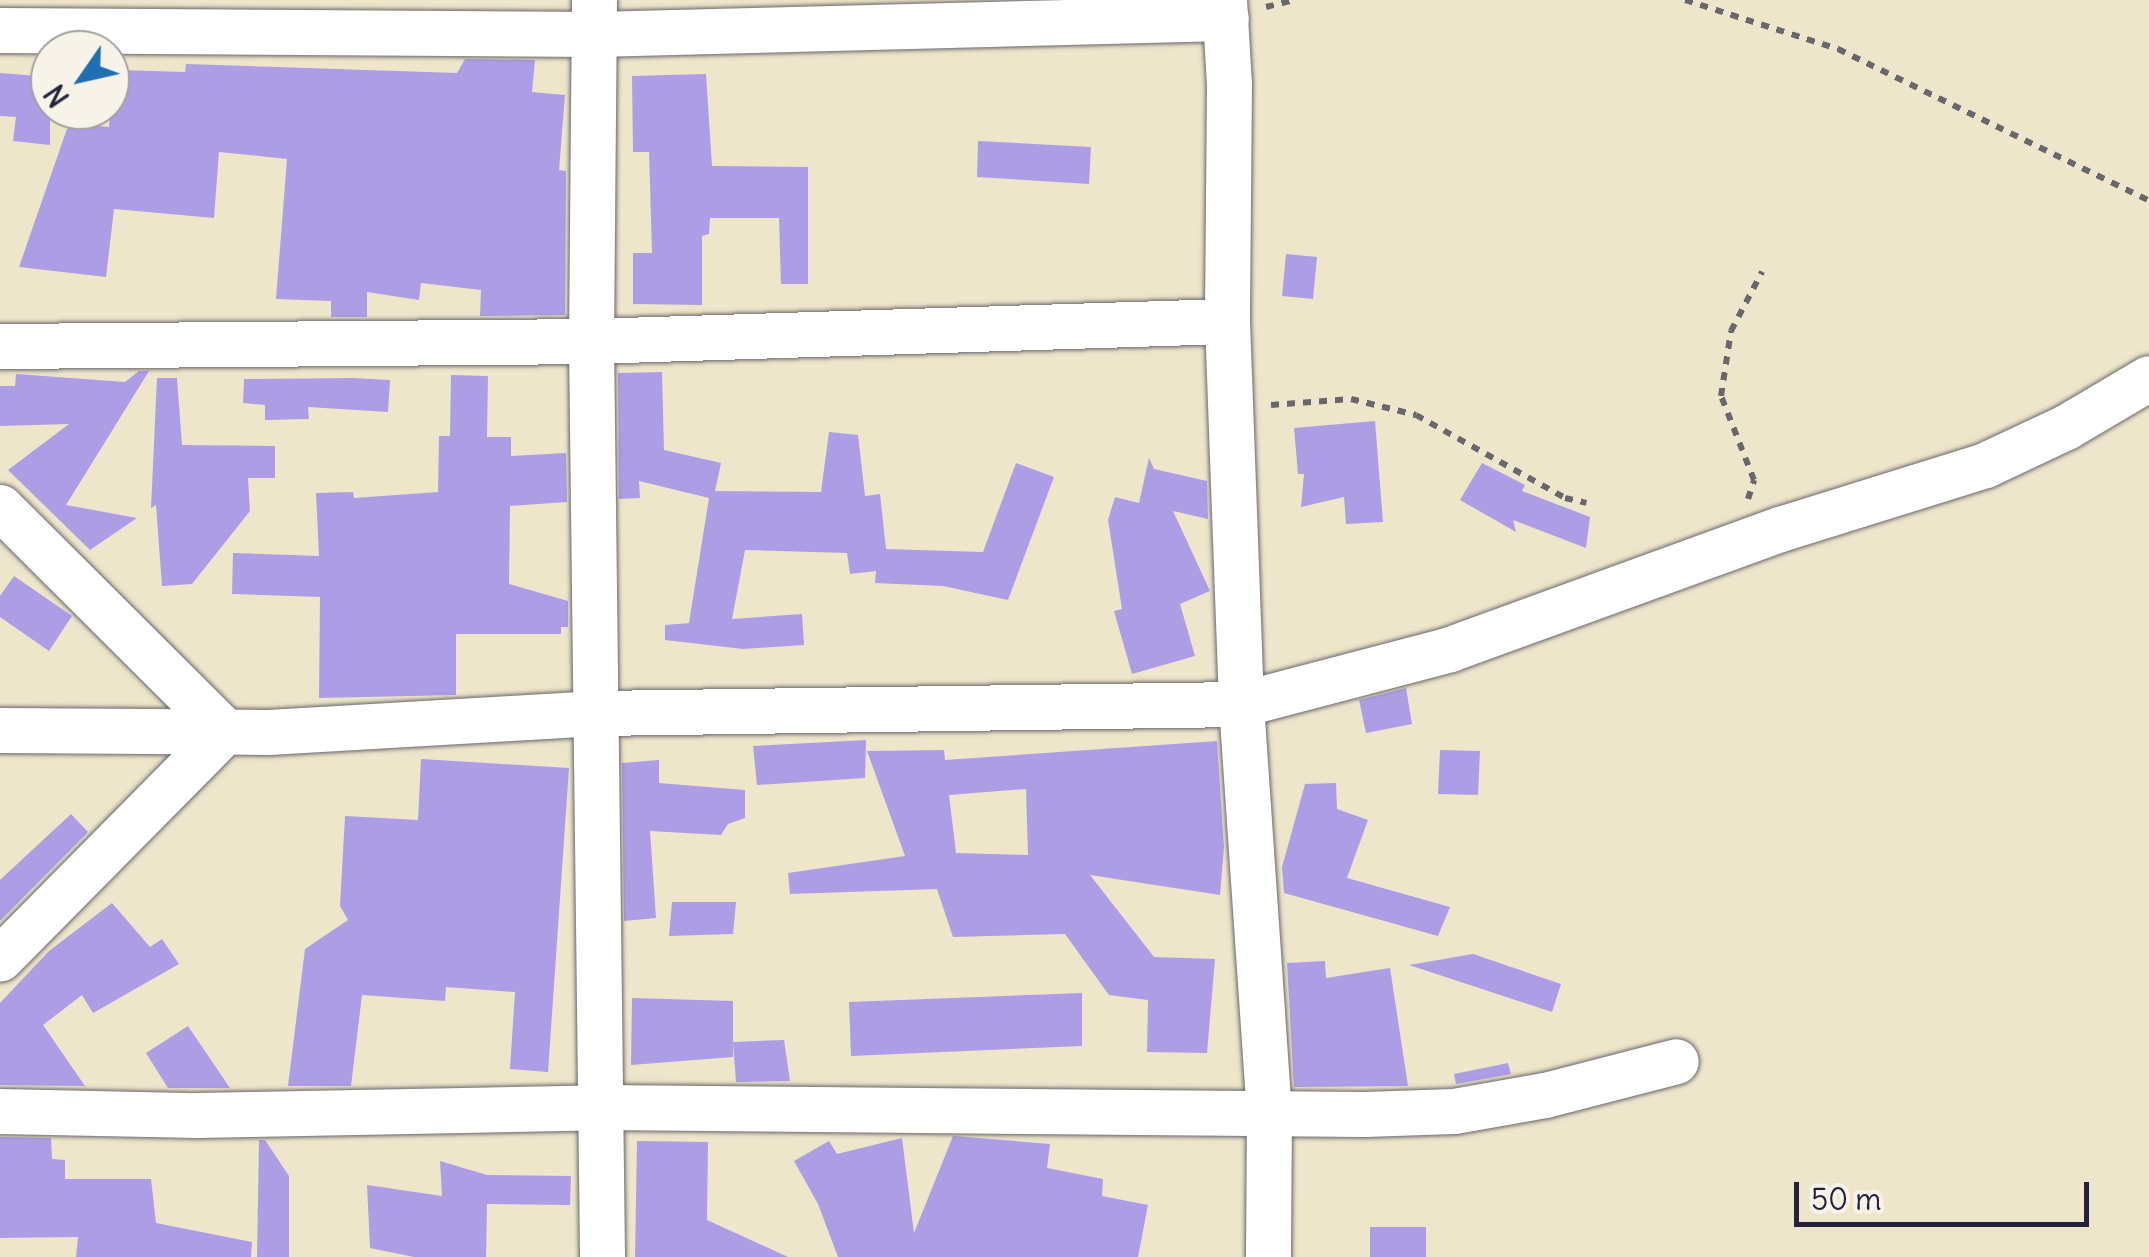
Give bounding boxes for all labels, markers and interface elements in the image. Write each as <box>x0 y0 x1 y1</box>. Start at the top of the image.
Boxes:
north arrow <box>30 30 130 130</box>
text: N <box>36 78 77 114</box>
scale bar <box>1799 1162 2094 1224</box>
text: 50 m <box>1811 1180 1881 1218</box>

